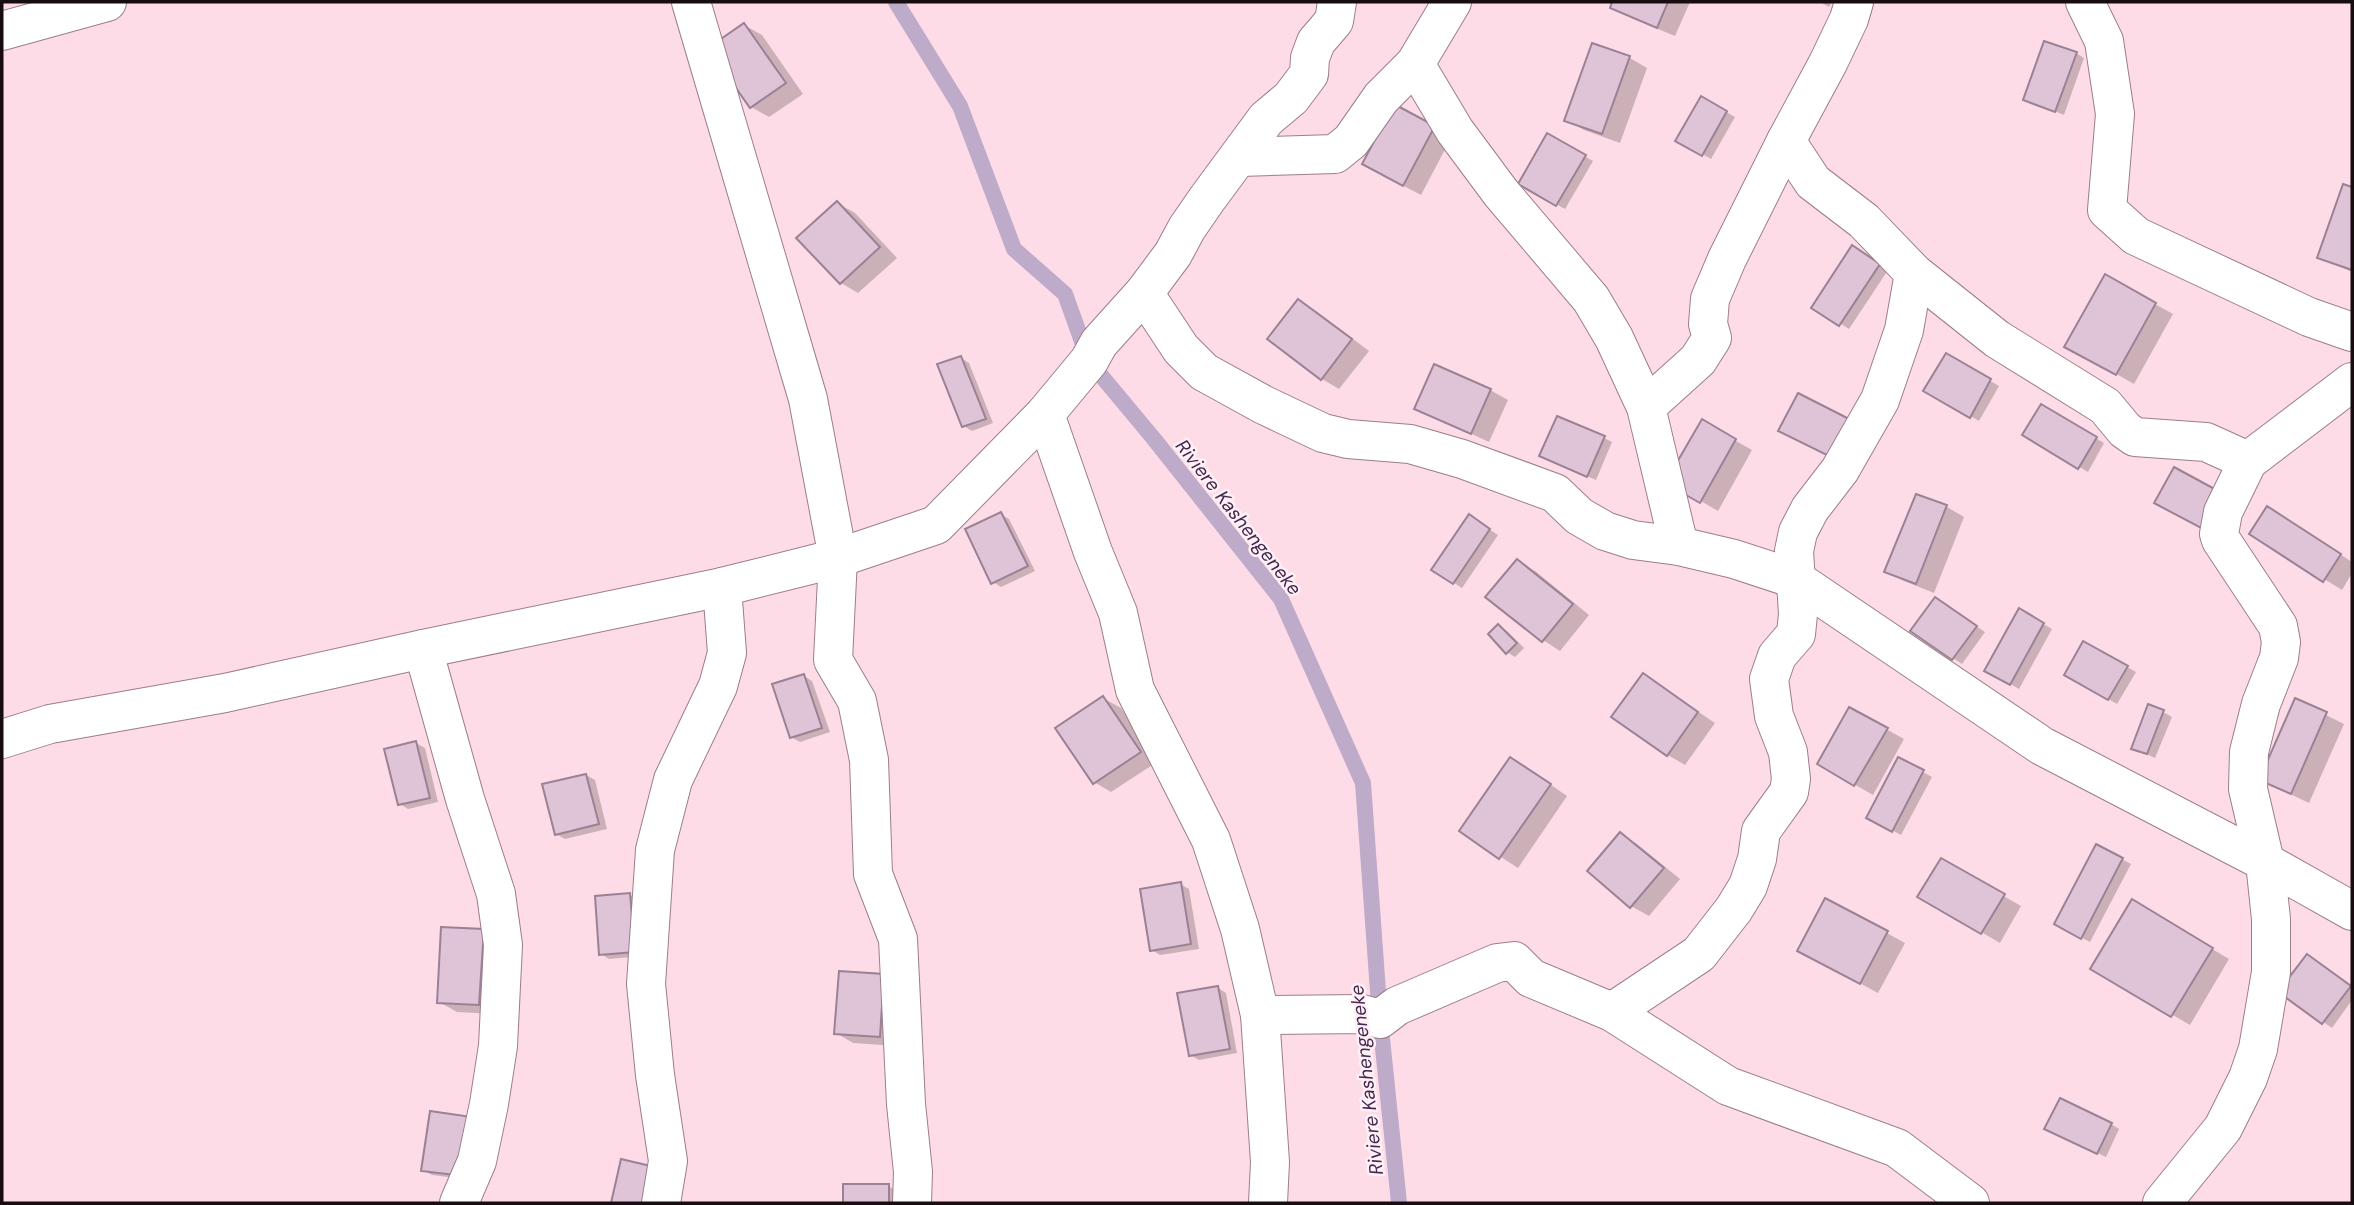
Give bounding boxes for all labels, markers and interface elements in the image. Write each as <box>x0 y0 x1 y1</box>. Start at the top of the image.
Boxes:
water label: Riviere Kashengeneke <box>1170 434 1307 600</box>
water label: Riviere Kashengeneke <box>1344 984 1389 1176</box>

